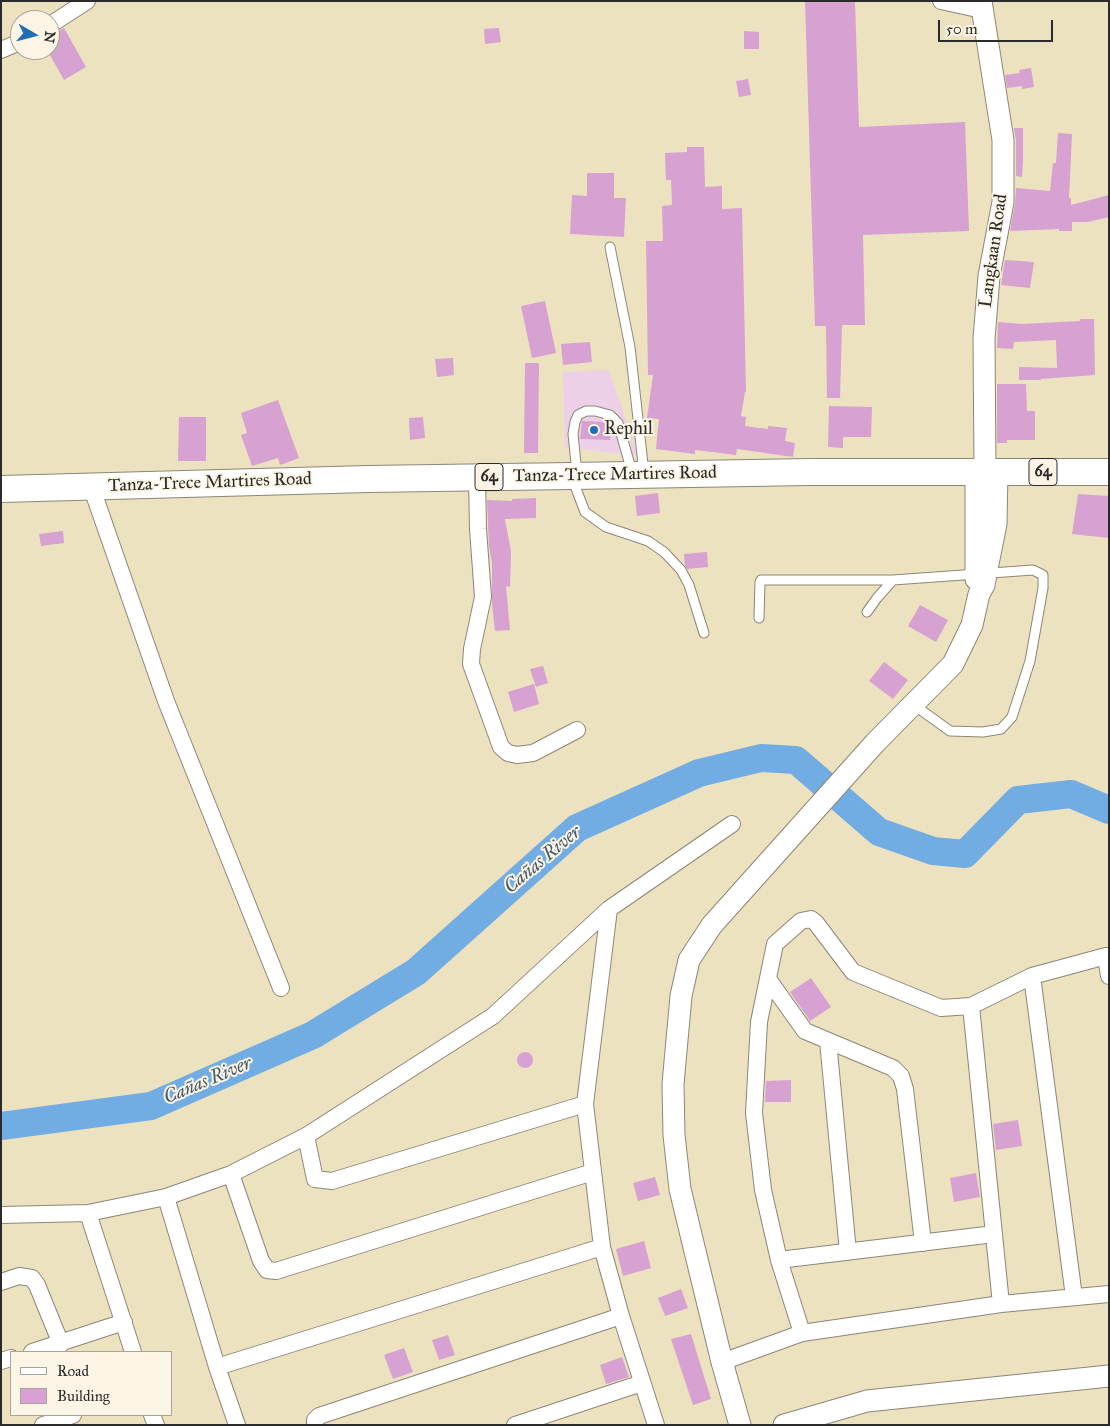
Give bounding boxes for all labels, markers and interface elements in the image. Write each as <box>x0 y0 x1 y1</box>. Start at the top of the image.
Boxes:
north arrow <box>10 10 60 60</box>
scale bar <box>940 10 1055 42</box>
text: 50 m <box>946 20 978 38</box>
text: N <box>40 30 59 44</box>
street label: Langkaan Road <box>975 193 1013 309</box>
place label: Rephil <box>604 419 653 441</box>
marker: Rephil <box>588 424 600 436</box>
road number: 64 <box>1029 458 1057 486</box>
street label: Tanza-Trece Martires Road <box>513 462 717 488</box>
road number: 64 <box>475 464 503 491</box>
street label: Tanza-Trece Martires Road <box>108 469 312 497</box>
water label: Cañas River <box>500 821 586 899</box>
water label: Cañas River <box>161 1052 255 1110</box>
legend <box>10 1351 172 1416</box>
text: Road <box>57 1362 89 1380</box>
text: Building <box>57 1387 110 1405</box>

